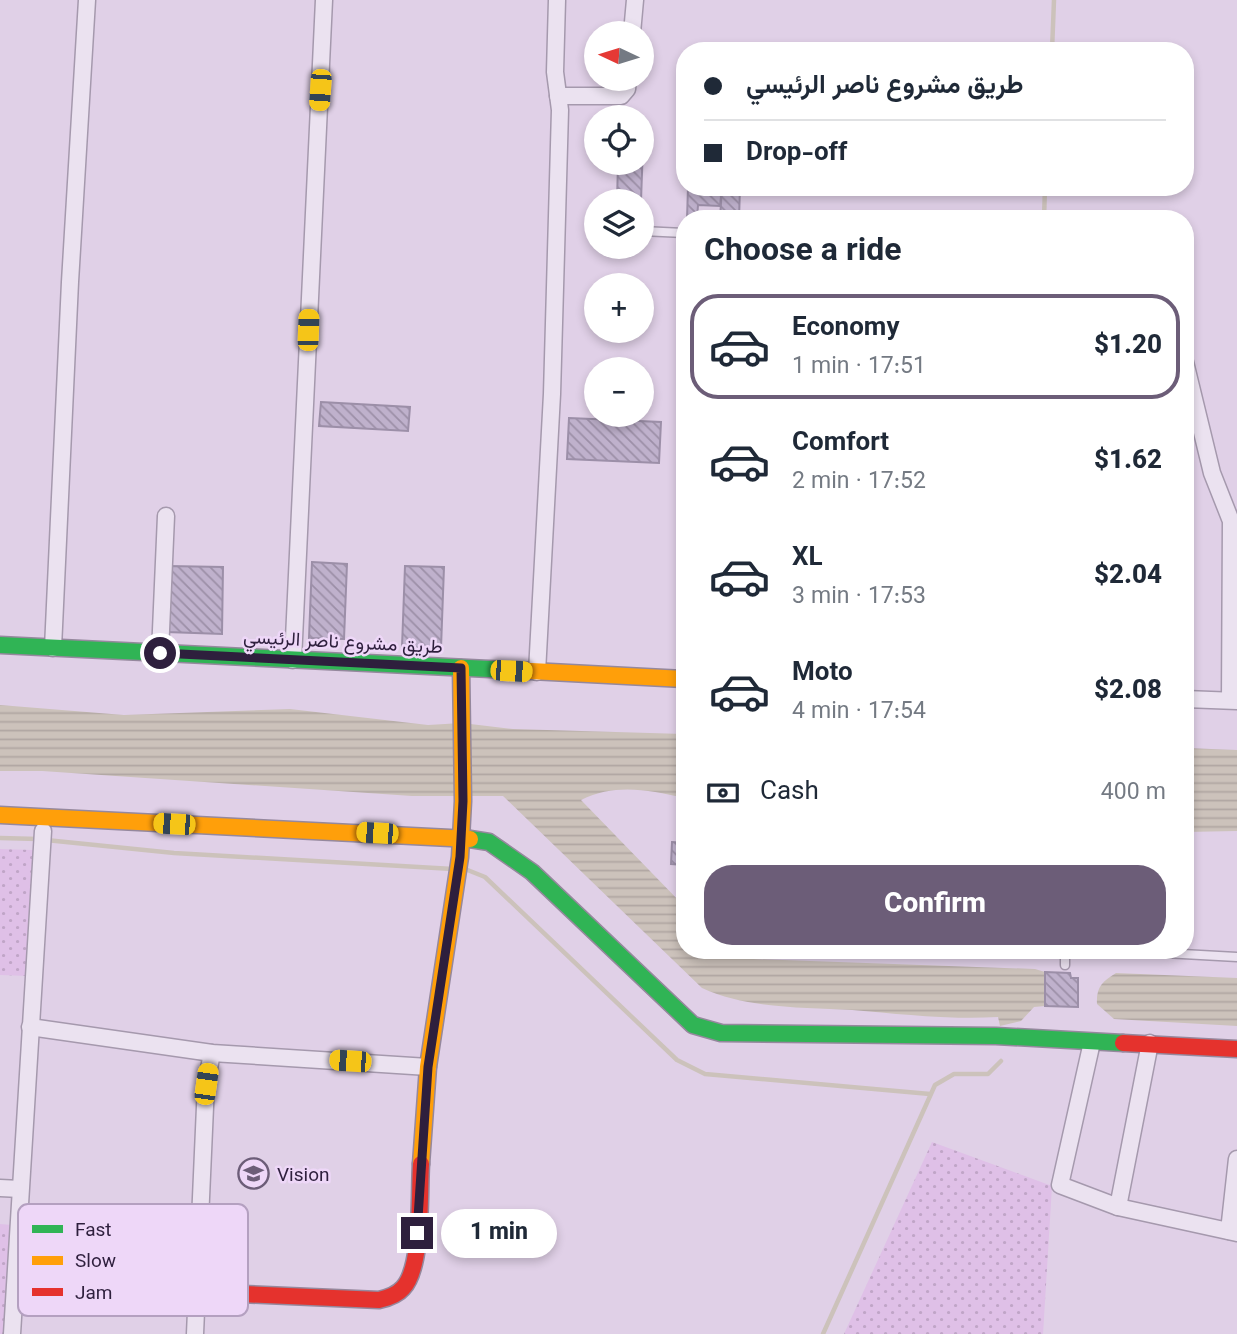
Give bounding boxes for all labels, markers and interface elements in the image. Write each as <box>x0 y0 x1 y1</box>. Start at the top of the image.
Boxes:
north arrow <box>584 21 654 91</box>
map controls <box>584 21 654 427</box>
text: طريق مشروع ناصر الرئيسي <box>746 66 1023 107</box>
car <box>309 68 332 112</box>
button: locate <box>584 105 654 175</box>
text: Drop-off <box>746 133 847 174</box>
button: layers <box>584 189 654 259</box>
text: Choose a ride <box>704 227 901 277</box>
button: + <box>584 273 654 343</box>
text: Economy <box>792 308 899 349</box>
car <box>297 309 320 351</box>
icon: car <box>708 315 771 378</box>
text: $1.20 <box>1094 326 1162 367</box>
text: 1 min · 17:51 <box>792 349 926 385</box>
button: − <box>584 357 654 427</box>
text: Comfort <box>792 423 889 464</box>
icon: car <box>708 430 771 493</box>
text: $1.62 <box>1094 441 1162 482</box>
text: 2 min · 17:52 <box>792 464 926 500</box>
text: XL <box>792 538 823 579</box>
icon: car <box>708 545 771 608</box>
text: $2.04 <box>1094 556 1162 597</box>
text: 3 min · 17:53 <box>792 579 926 615</box>
street label: طريق مشروع ناصر الرئيسي <box>242 624 443 663</box>
route start <box>144 637 176 669</box>
text: Moto <box>792 653 853 694</box>
car <box>490 659 533 683</box>
icon: car <box>708 660 771 723</box>
text: $2.08 <box>1094 671 1162 712</box>
text: 4 min · 17:54 <box>792 694 926 730</box>
text: Cash <box>760 772 819 813</box>
icon: cash <box>704 774 742 812</box>
text: 400 m <box>1101 775 1166 811</box>
car <box>153 812 196 836</box>
car <box>356 821 399 845</box>
button: Confirm <box>704 865 1166 945</box>
car <box>329 1049 372 1073</box>
car <box>193 1062 220 1106</box>
school or university icon: Vision <box>237 1157 271 1191</box>
place label: Vision <box>277 1162 329 1191</box>
legend <box>18 1204 248 1316</box>
callout: 1 min <box>442 1208 557 1258</box>
text: 1 min <box>470 1215 528 1251</box>
text: Fast <box>75 1217 112 1246</box>
route end <box>401 1217 433 1249</box>
text: Slow <box>75 1248 116 1277</box>
text: Jam <box>75 1280 112 1309</box>

